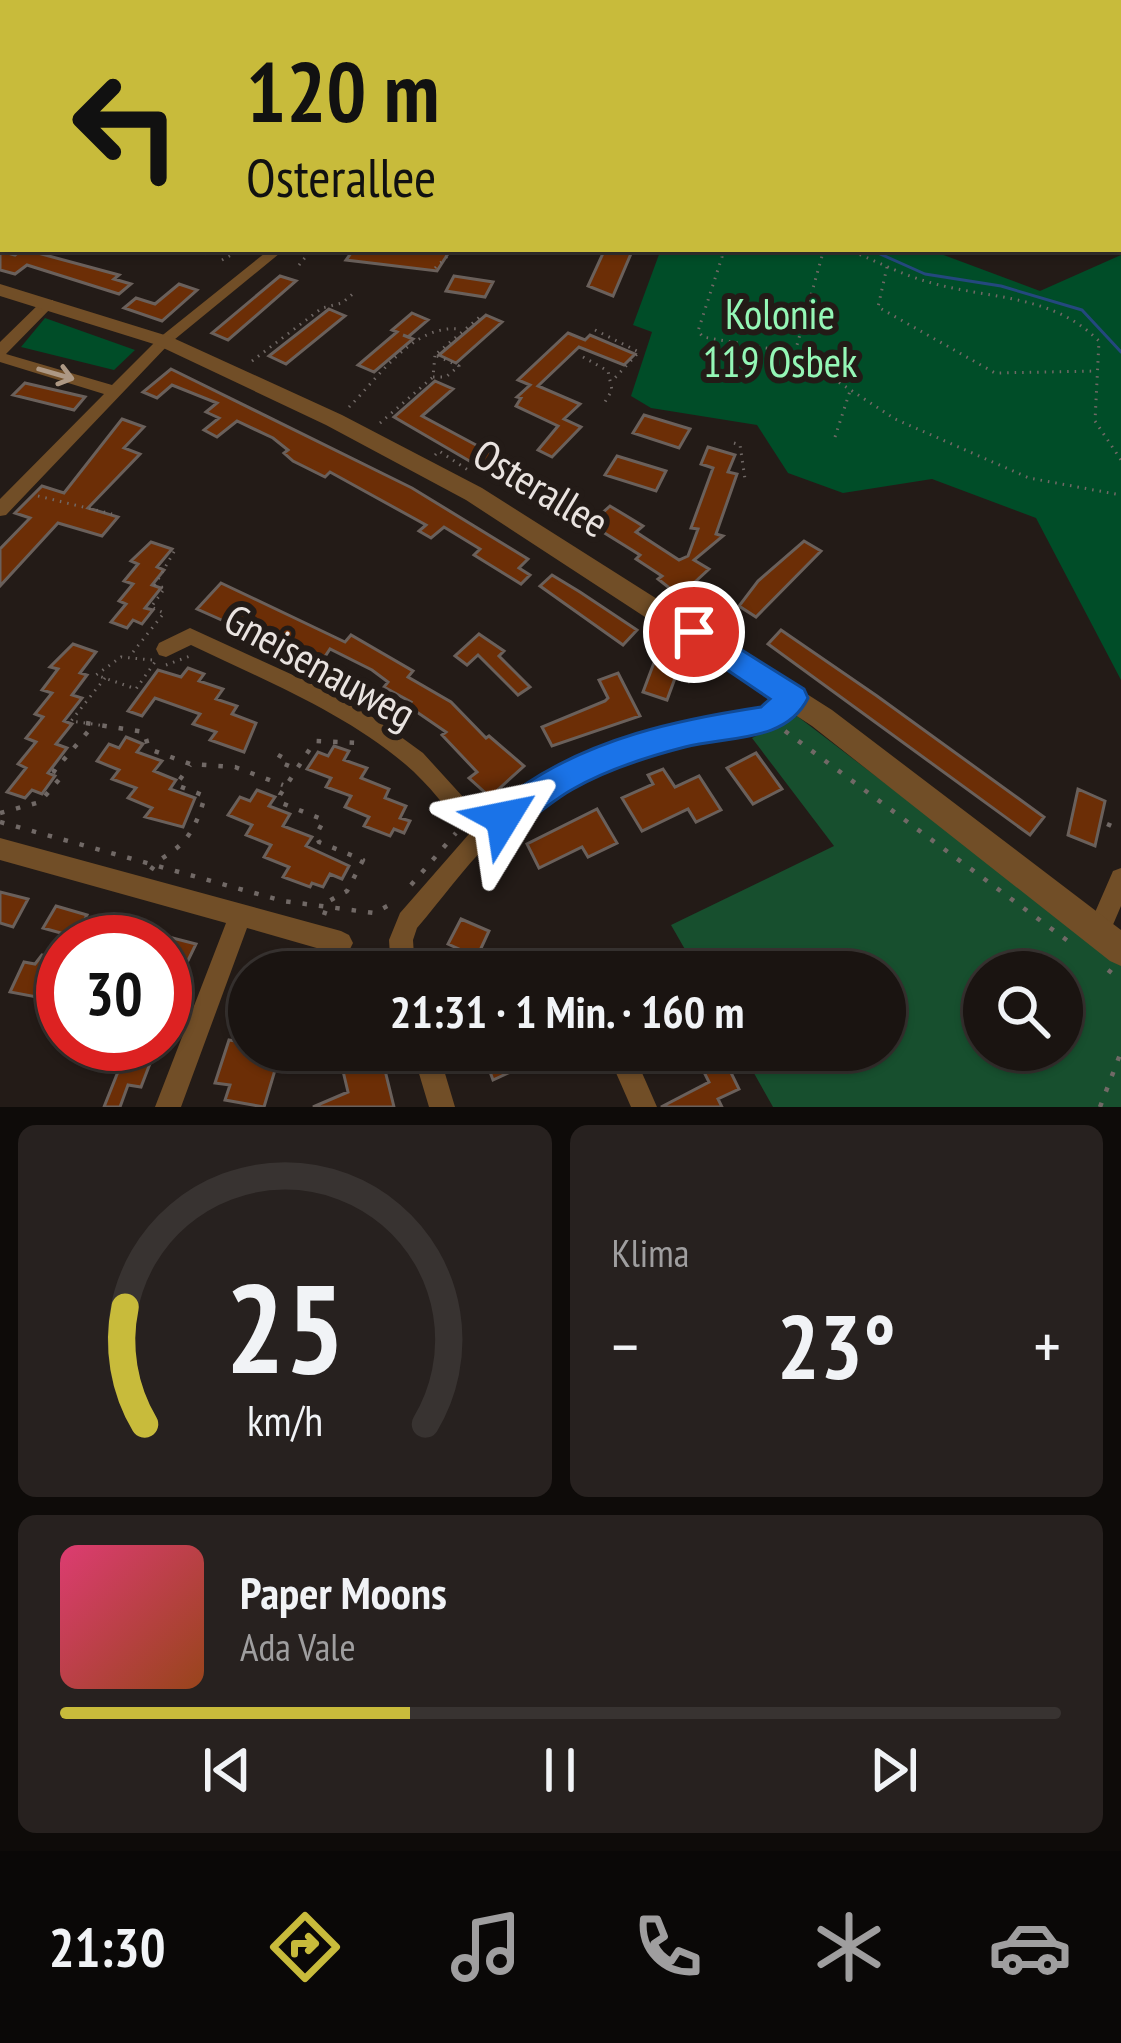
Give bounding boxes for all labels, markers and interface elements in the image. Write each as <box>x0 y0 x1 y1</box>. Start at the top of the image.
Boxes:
text: 120 m <box>246 36 439 145</box>
icon: left <box>48 48 204 204</box>
text: Osterallee <box>246 142 436 212</box>
park label: Kolonie 119 Osbek <box>703 286 857 389</box>
one-way arrow <box>37 364 75 386</box>
street label: Osterallee <box>464 426 619 549</box>
pin <box>643 581 745 683</box>
street label: Gneisenauweg <box>215 591 425 741</box>
icon: arrive <box>661 599 727 665</box>
position arrow <box>440 755 566 881</box>
speed limit sign: 30 <box>36 915 192 1071</box>
map controls <box>963 951 1083 1071</box>
button: search <box>963 951 1083 1071</box>
text: 21:31 · 1 Min. · 160 m <box>390 982 744 1040</box>
text: Klima <box>612 1227 689 1278</box>
text: 25 <box>225 1246 344 1407</box>
text: 23° <box>777 1287 896 1404</box>
text: − <box>612 1303 639 1388</box>
text: + <box>1034 1303 1061 1388</box>
text: km/h <box>247 1392 323 1448</box>
text: Paper Moons <box>240 1563 447 1621</box>
text: Ada Vale <box>240 1621 356 1672</box>
icon: previous <box>194 1737 260 1803</box>
icon: pause <box>527 1737 593 1803</box>
icon: next <box>861 1737 927 1803</box>
icon: directions <box>263 1905 347 1989</box>
icon: music <box>444 1905 528 1989</box>
icon: phone <box>626 1905 710 1989</box>
icon: climate <box>807 1905 891 1989</box>
icon: car <box>988 1905 1072 1989</box>
text: 21:30 <box>49 1912 165 1982</box>

